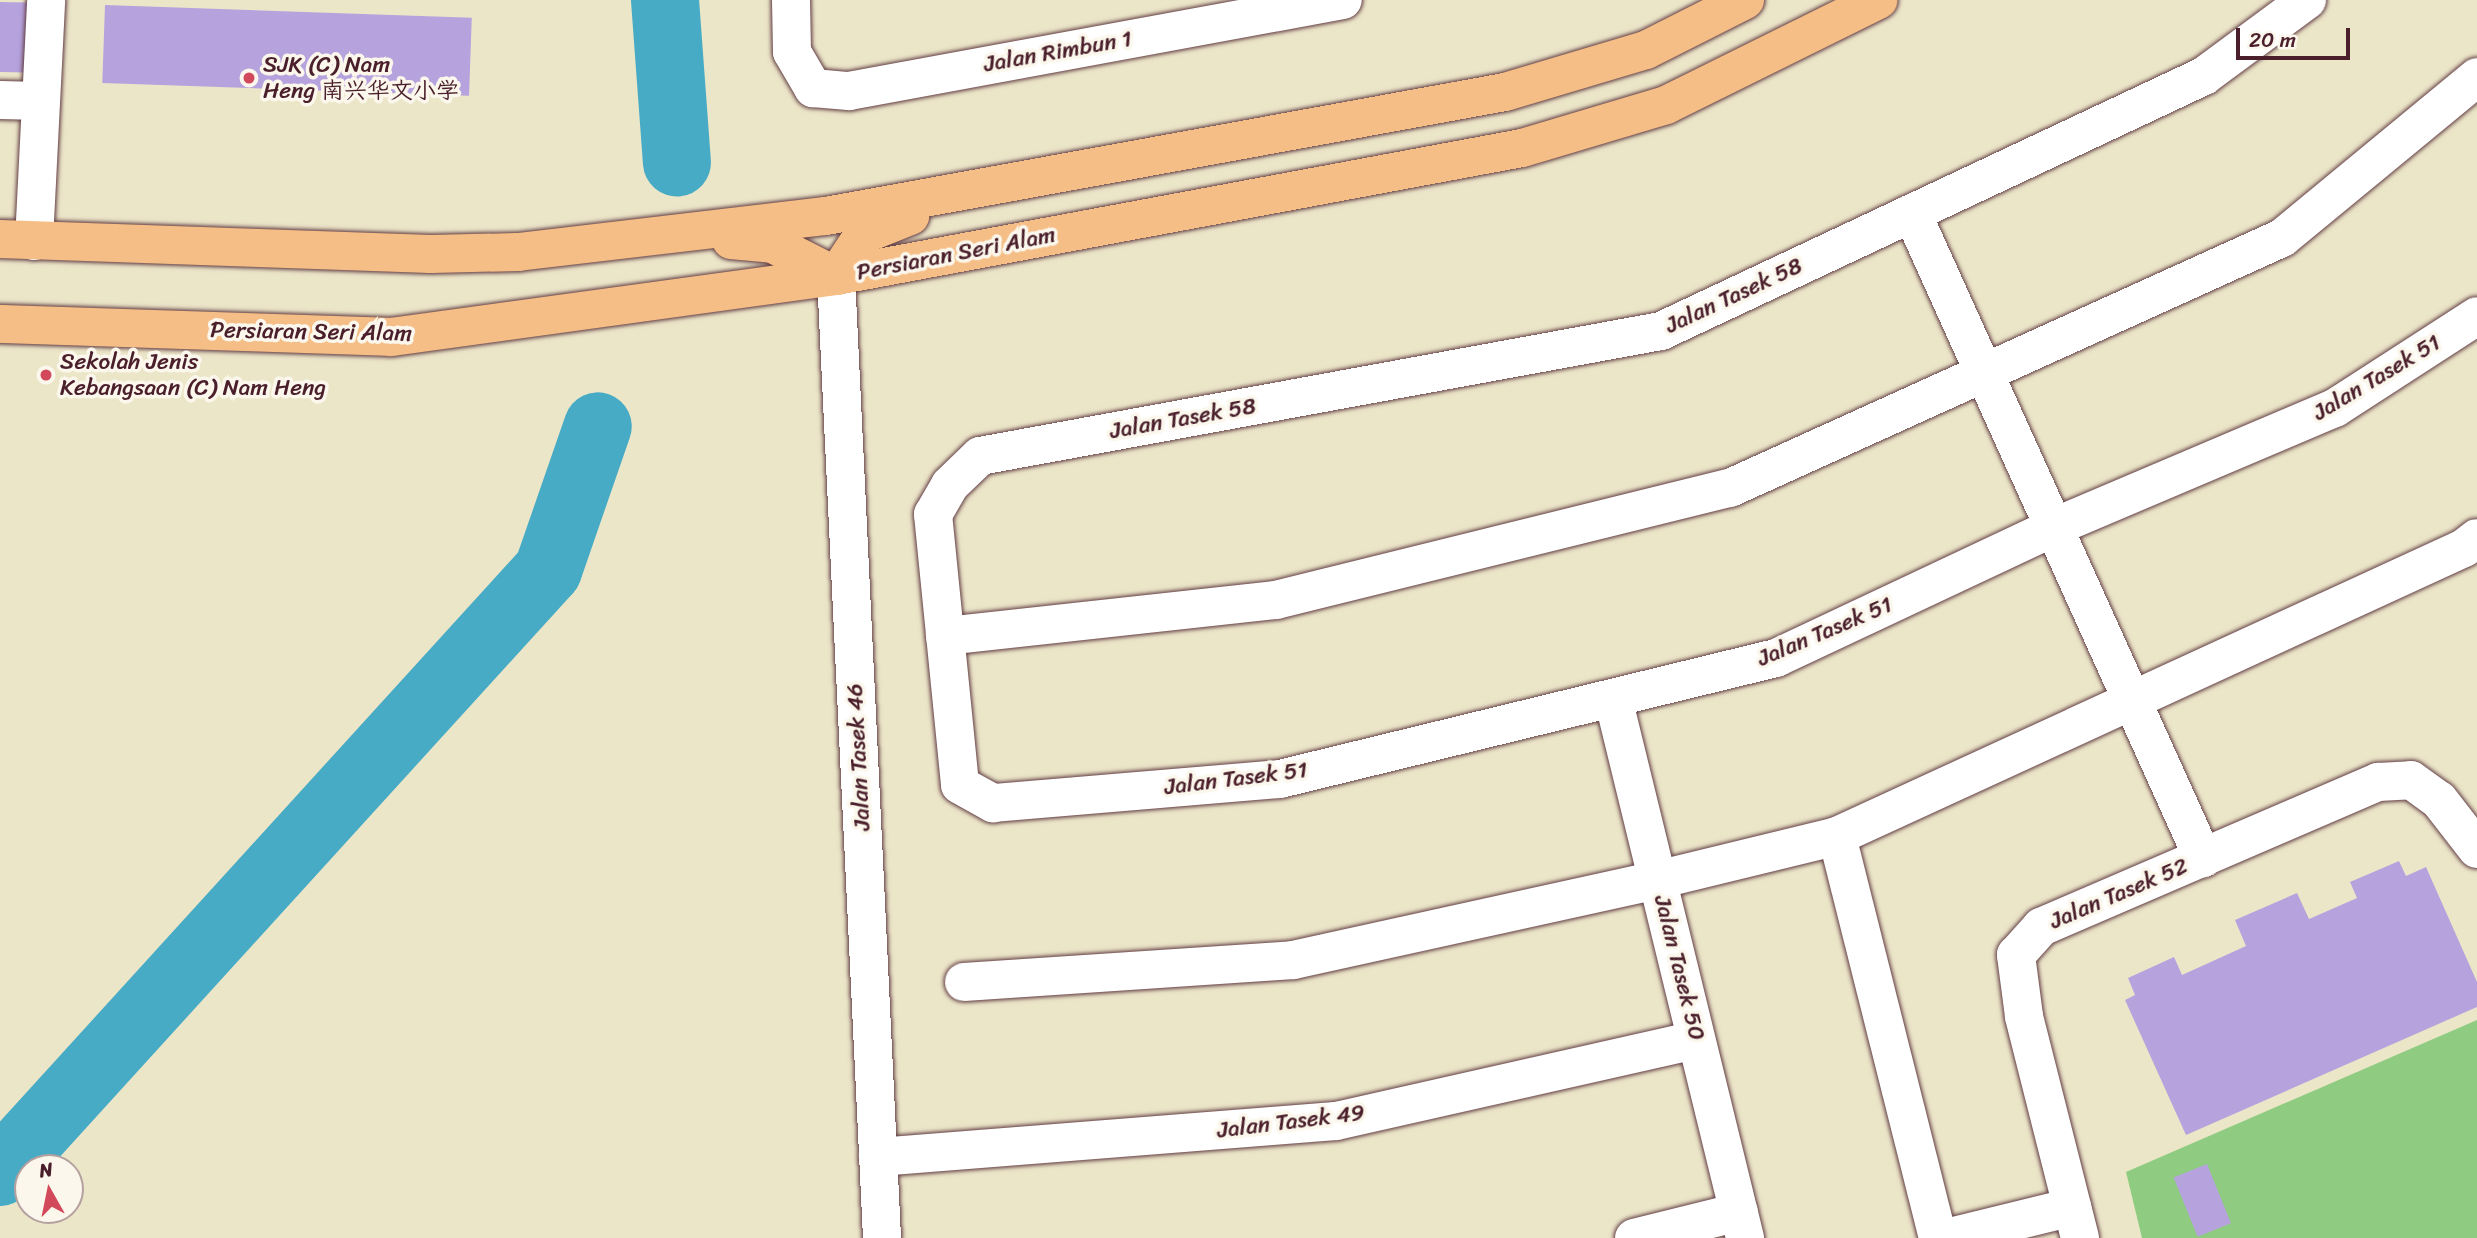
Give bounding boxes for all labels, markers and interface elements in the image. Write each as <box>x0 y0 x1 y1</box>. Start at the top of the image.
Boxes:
scale bar <box>2239 14 2353 58</box>
text: 20 m <box>2249 21 2296 59</box>
street label: Jalan Rimbun 1 <box>982 25 1134 79</box>
place label: SJK (C) Nam Heng 南兴华文小学 <box>263 51 459 105</box>
marker: SJK (C) Nam Heng 南兴华文小学 <box>241 70 257 86</box>
street label: Persiaran Seri Alam <box>854 221 1058 287</box>
street label: Jalan Tasek 58 <box>1660 252 1808 340</box>
street label: Persiaran Seri Alam <box>210 316 412 348</box>
street label: Jalan Tasek 51 <box>2307 329 2447 427</box>
place label: Sekolah Jenis Kebangsaan (C) Nam Heng <box>60 348 326 402</box>
marker: Sekolah Jenis Kebangsaan (C) Nam Heng <box>38 367 54 383</box>
street label: Jalan Tasek 58 <box>1107 392 1259 446</box>
street label: Jalan Tasek 51 <box>1753 591 1897 673</box>
street label: Jalan Tasek 46 <box>841 682 877 832</box>
street label: Jalan Tasek 51 <box>1162 756 1310 802</box>
street label: Jalan Tasek 52 <box>2045 852 2193 936</box>
street label: Jalan Tasek 50 <box>1647 892 1711 1044</box>
street label: Jalan Tasek 49 <box>1215 1099 1367 1145</box>
text: N <box>37 1152 55 1187</box>
north arrow <box>14 1154 84 1224</box>

